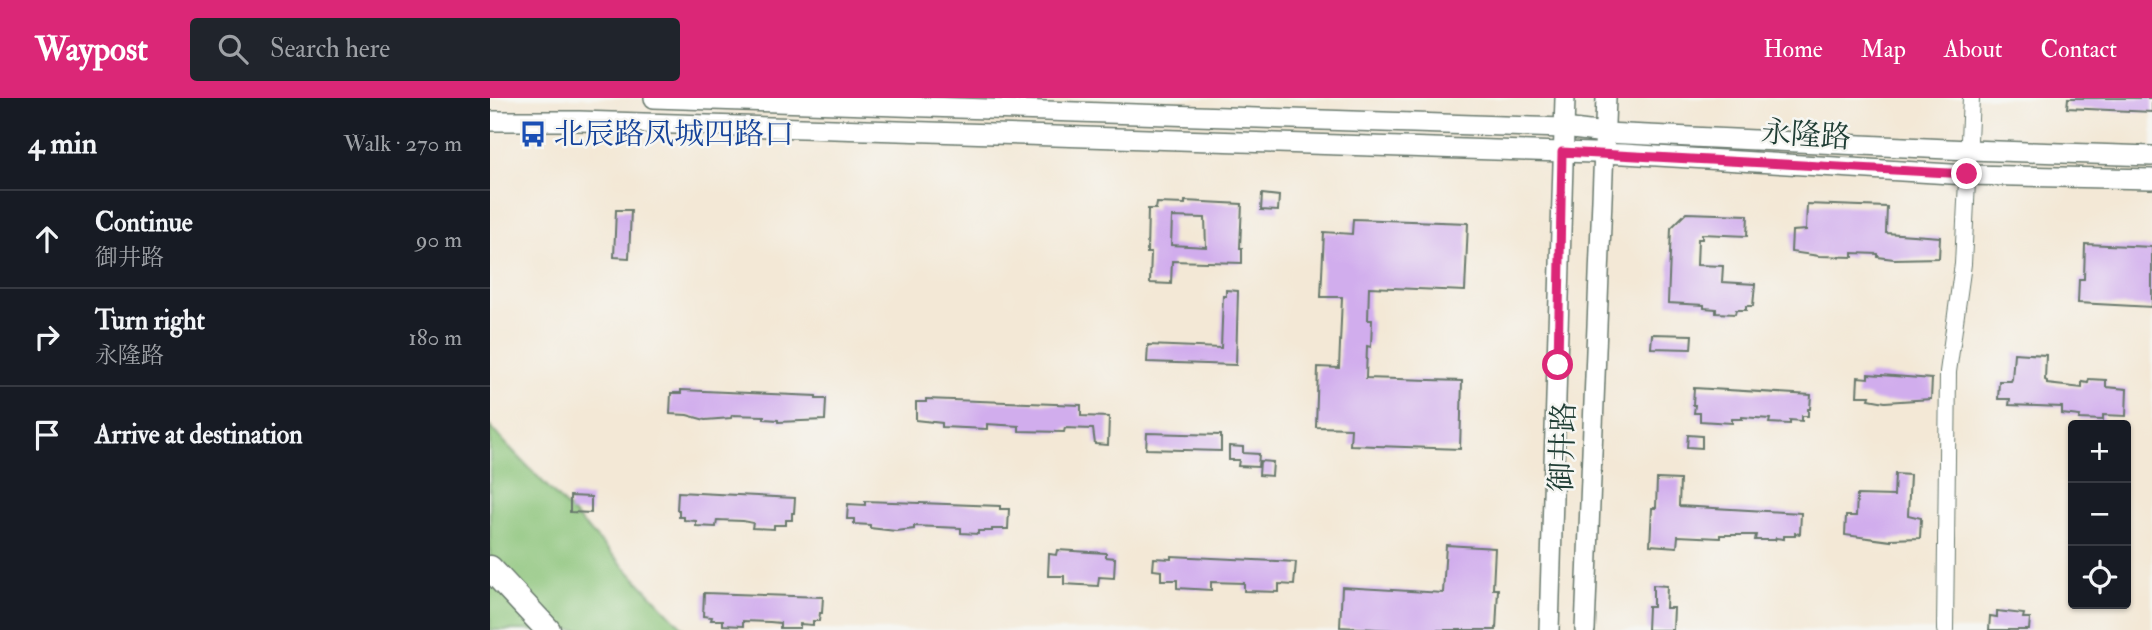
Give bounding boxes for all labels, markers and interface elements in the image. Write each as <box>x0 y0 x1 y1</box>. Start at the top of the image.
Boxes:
search box <box>190 18 680 81</box>
text: Waypost <box>35 29 148 70</box>
icon: search <box>214 30 252 68</box>
text: Search here <box>270 33 390 65</box>
text: Home <box>1763 34 1823 65</box>
text: Map <box>1861 34 1906 65</box>
text: About <box>1944 34 2003 65</box>
text: Contact <box>2041 34 2117 65</box>
street label: 永隆路 <box>1760 113 1852 157</box>
place label: 北辰路凤城四路口 <box>554 116 794 153</box>
bus stop icon: 北辰路凤城四路口 <box>518 119 548 149</box>
text: 4 min <box>28 125 97 162</box>
text: Walk · 270 m <box>343 129 462 158</box>
route end <box>1951 158 1982 189</box>
text: Continue <box>95 207 193 239</box>
icon: ahead <box>28 220 66 258</box>
text: 90 m <box>416 225 462 254</box>
text: 御井路 <box>95 243 164 272</box>
text: Turn right <box>95 305 205 337</box>
icon: right <box>28 318 66 356</box>
text: 180 m <box>409 323 462 352</box>
text: 永隆路 <box>95 341 164 370</box>
route start <box>1542 349 1573 380</box>
street label: 御井路 <box>1543 401 1583 493</box>
icon: arrive <box>28 416 66 454</box>
text: Arrive at destination <box>95 419 303 451</box>
map controls <box>2068 420 2131 609</box>
button: + <box>2068 420 2131 483</box>
button: − <box>2068 483 2131 546</box>
button: locate <box>2068 546 2131 609</box>

